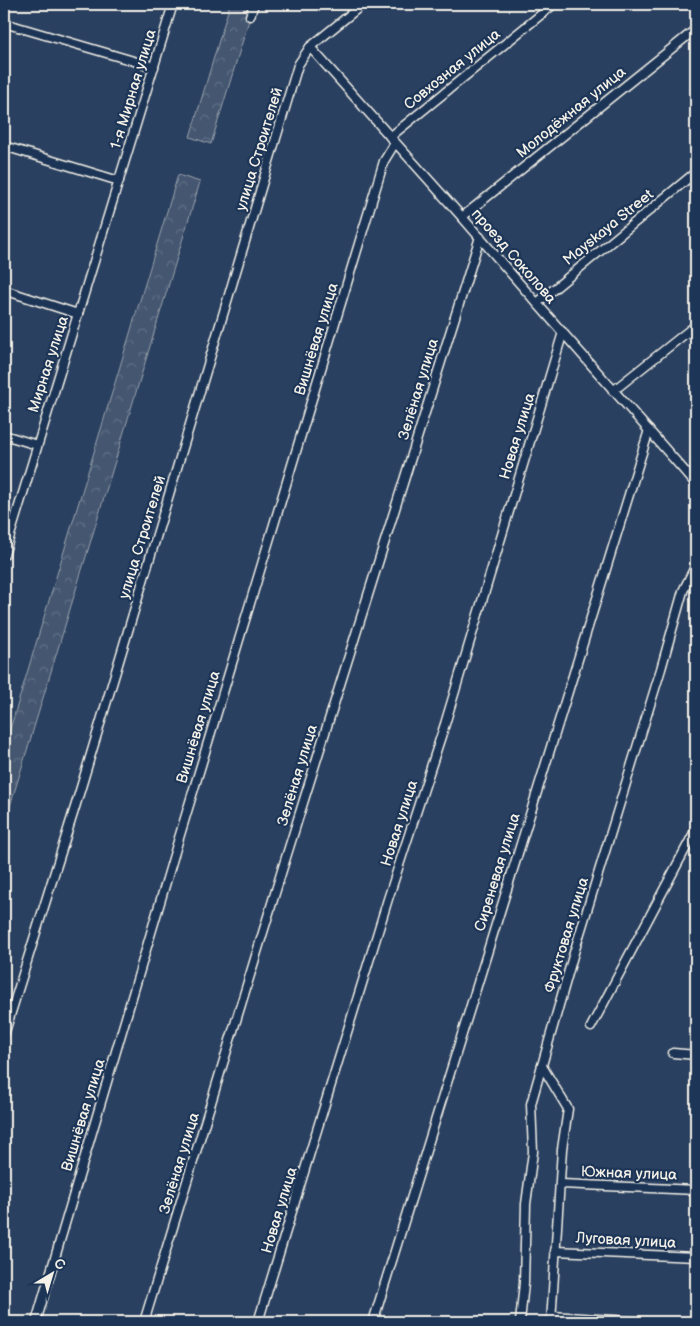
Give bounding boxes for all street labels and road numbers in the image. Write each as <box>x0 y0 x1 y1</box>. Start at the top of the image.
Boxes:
street label: Совхозная улица <box>400 25 504 114</box>
street label: 1-я Мирная улица <box>106 27 161 151</box>
street label: Молодёжная улица <box>513 62 630 162</box>
street label: улица Строителей <box>232 85 287 213</box>
street label: Mayskaya Street <box>559 185 658 270</box>
street label: проезд Соколова <box>467 205 560 308</box>
street label: Вишнёвая улица <box>290 280 343 398</box>
street label: Мирная улица <box>24 313 73 415</box>
street label: Зелёная улица <box>394 336 443 442</box>
street label: Новая улица <box>495 390 540 482</box>
street label: улица Строителей <box>115 473 170 601</box>
street label: Вишнёвая улица <box>172 668 225 786</box>
street label: Зелёная улица <box>273 722 322 828</box>
street label: Новая улица <box>377 778 422 869</box>
street label: Сиреневая улица <box>470 811 525 934</box>
street label: Фруктовая улица <box>540 875 593 995</box>
street label: Вишнёвая улица <box>57 1056 110 1174</box>
street label: Зелёная улица <box>155 1110 204 1216</box>
street label: Южная улица <box>580 1162 678 1185</box>
street label: Новая улица <box>257 1164 302 1256</box>
street label: Луговая улица <box>574 1228 677 1253</box>

